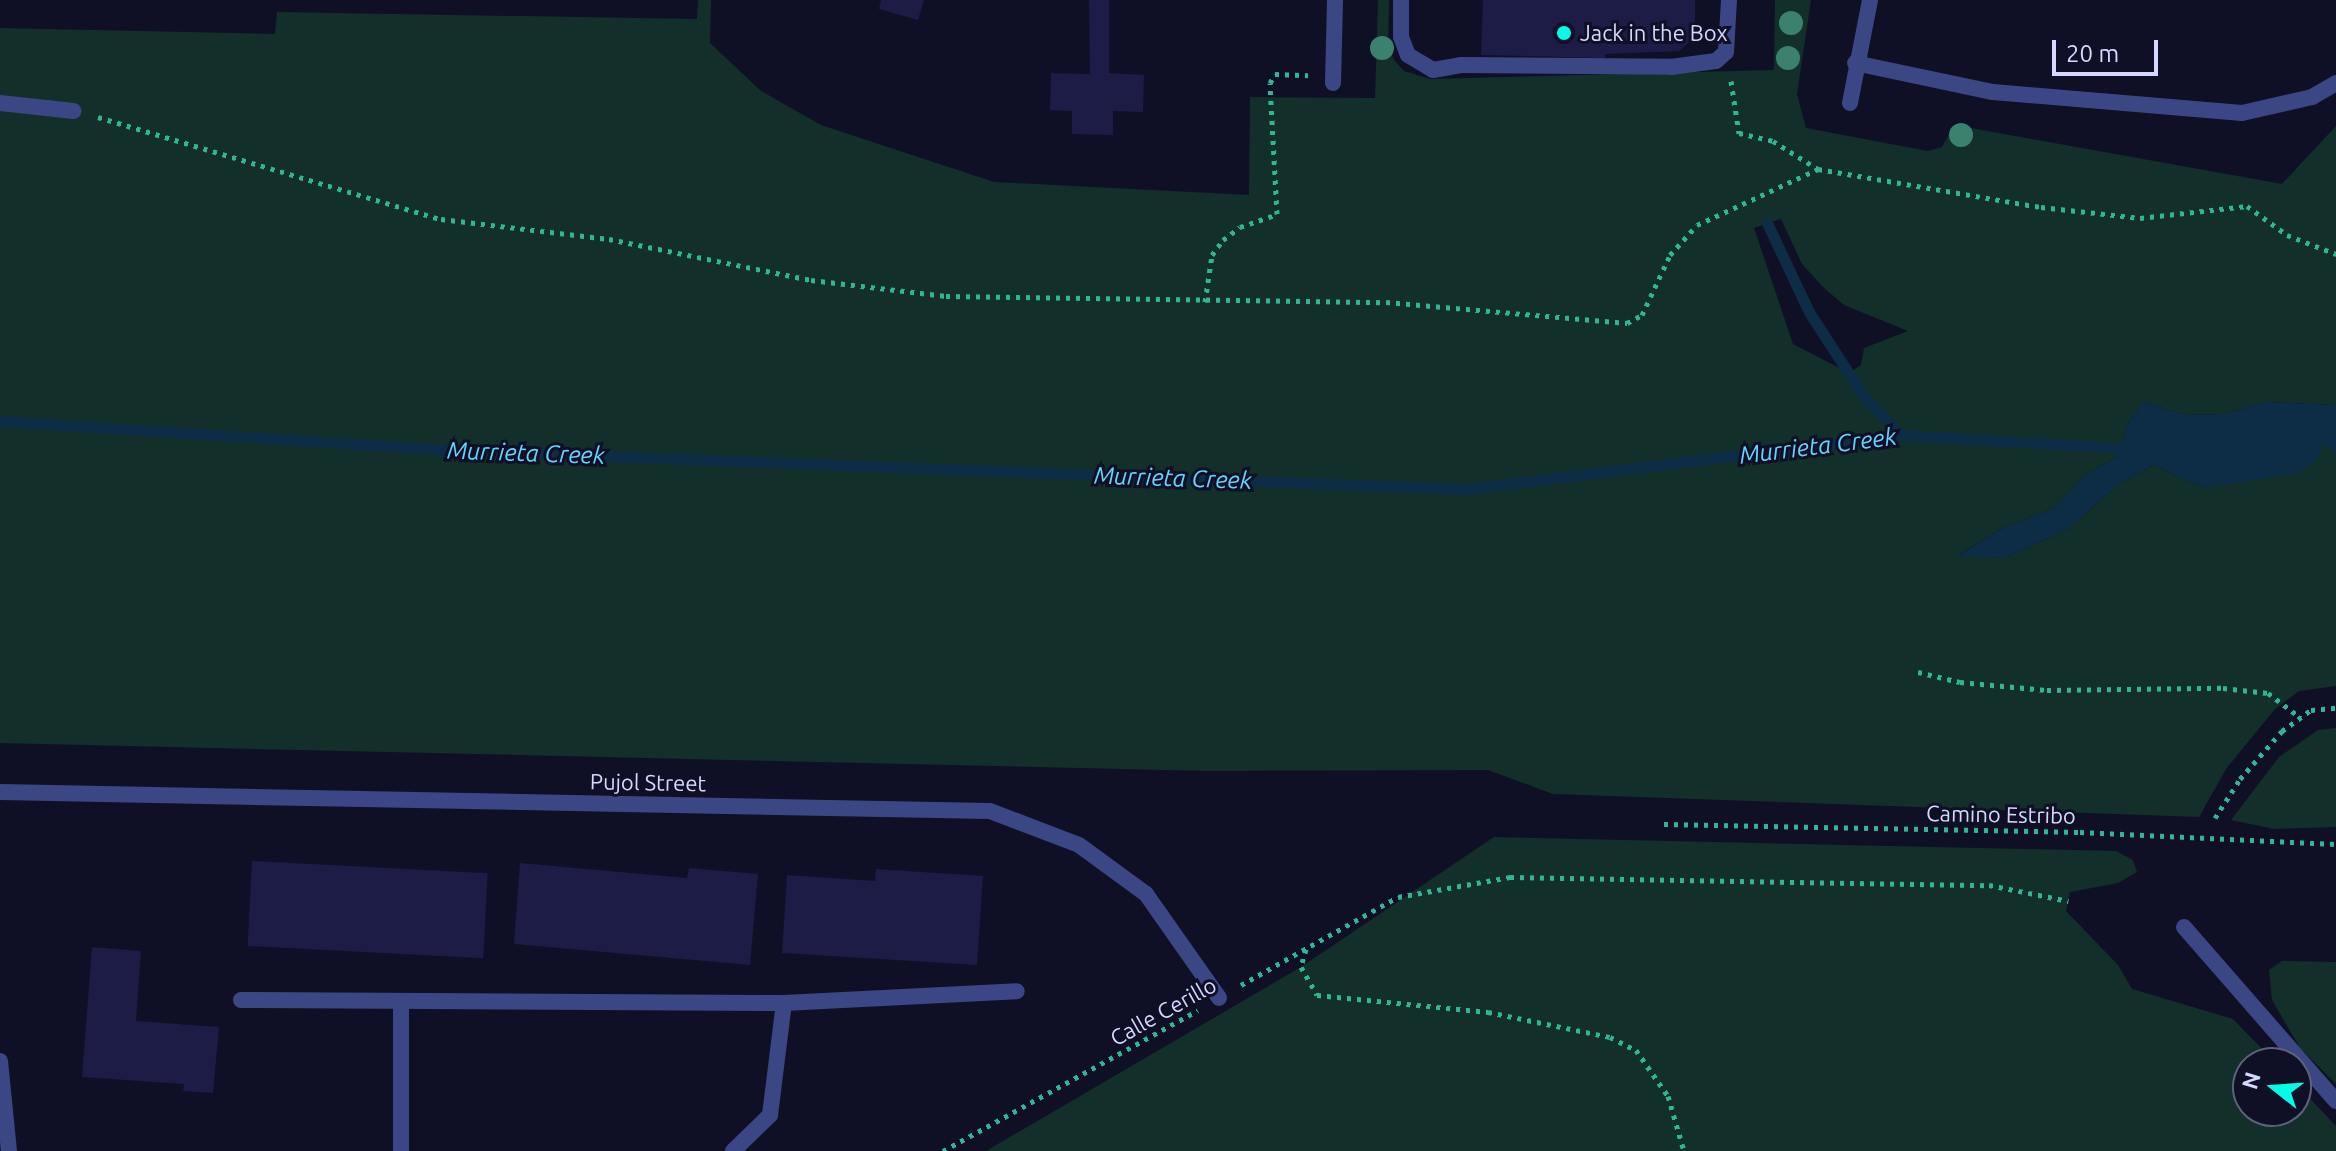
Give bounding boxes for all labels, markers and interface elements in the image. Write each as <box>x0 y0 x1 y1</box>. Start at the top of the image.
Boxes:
place label: Jack in the Box <box>1580 20 1728 46</box>
marker: Jack in the Box <box>1555 24 1573 42</box>
scale bar <box>2056 24 2162 74</box>
text: 20 m <box>2066 40 2119 67</box>
water label: Murrieta Creek <box>1738 422 1898 470</box>
water label: Murrieta Creek <box>446 436 606 470</box>
water label: Murrieta Creek <box>1093 461 1253 495</box>
street label: Pujol Street <box>590 768 706 796</box>
street label: Camino Estribo <box>1926 799 2076 829</box>
street label: Calle Cerillo <box>1105 971 1221 1051</box>
north arrow <box>2232 1047 2312 1127</box>
text: N <box>2236 1069 2265 1092</box>

